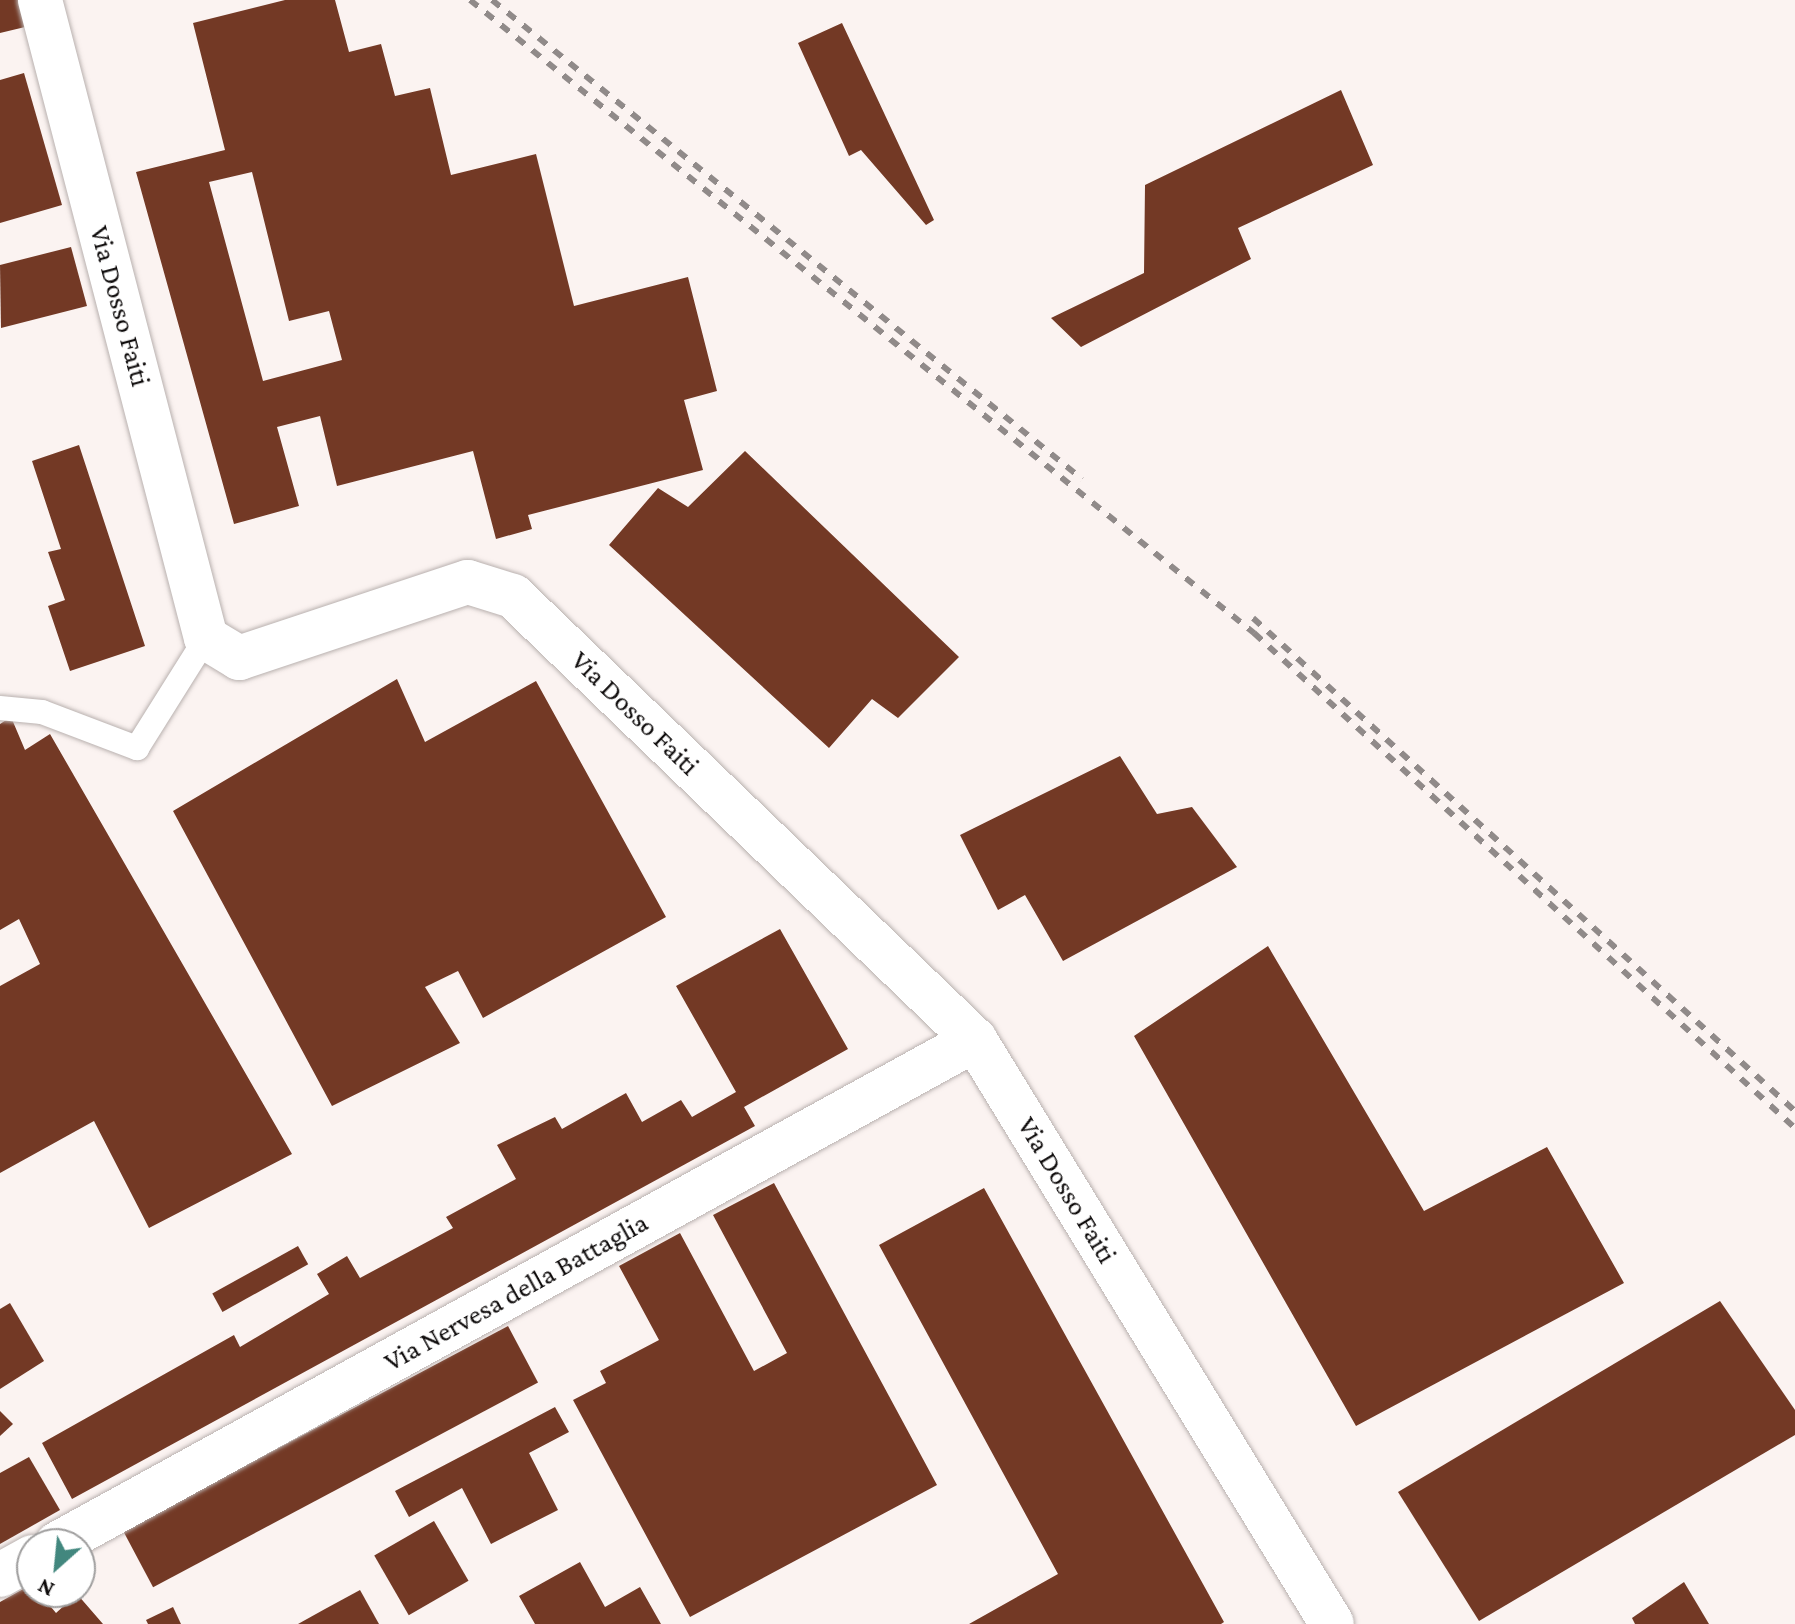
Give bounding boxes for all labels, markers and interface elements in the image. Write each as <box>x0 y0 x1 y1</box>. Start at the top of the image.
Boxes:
street label: Via Dosso Faiti <box>82 222 158 390</box>
street label: Via Dosso Faiti <box>564 644 706 782</box>
street label: Via Dosso Faiti <box>1010 1111 1124 1269</box>
street label: Via Nervesa della Battaglia <box>378 1205 654 1379</box>
north arrow <box>16 1528 96 1608</box>
text: N <box>33 1574 58 1603</box>

